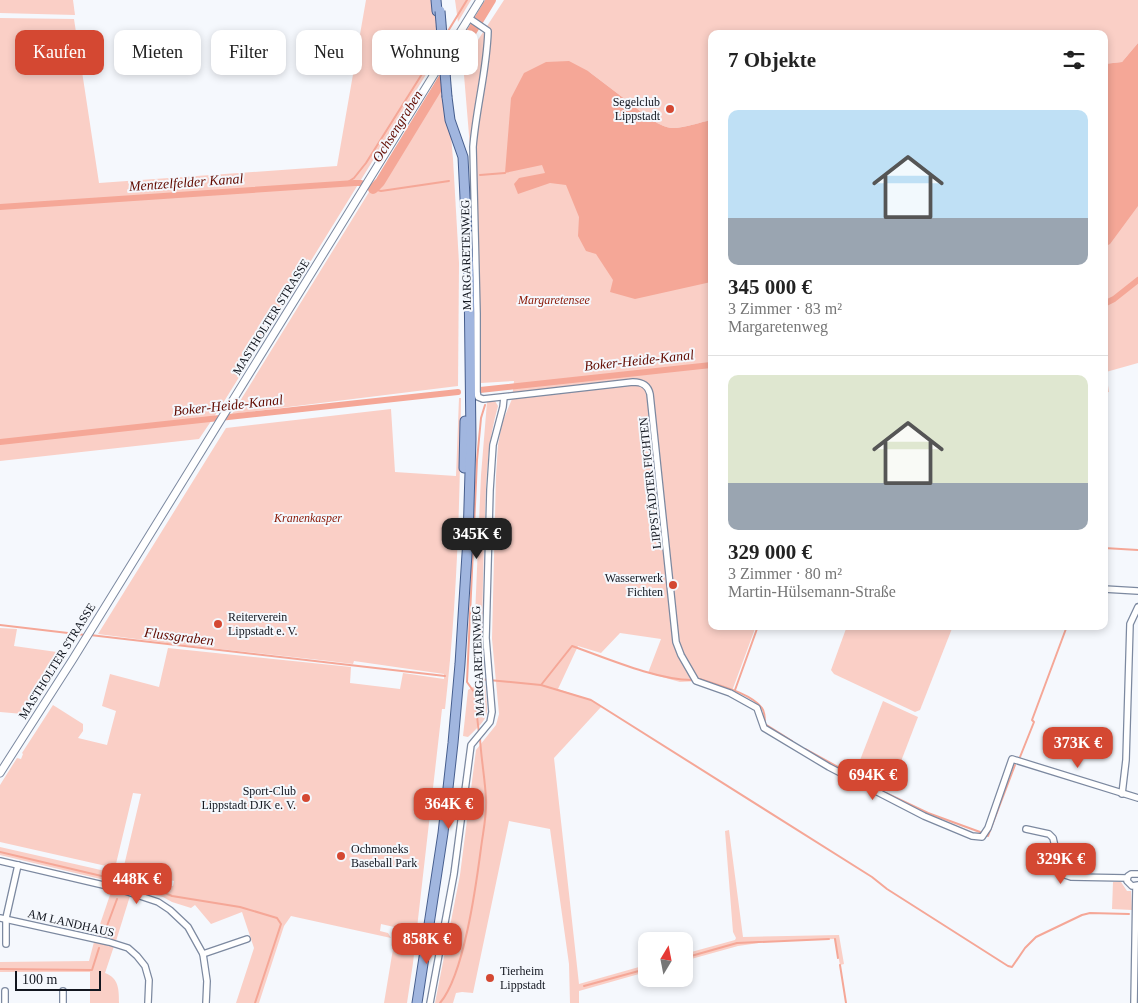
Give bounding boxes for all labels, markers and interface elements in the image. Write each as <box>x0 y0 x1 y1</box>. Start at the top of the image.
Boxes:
chip: Kaufen <box>15 30 104 75</box>
chip: Mieten <box>114 30 201 75</box>
chip: Filter <box>211 30 286 75</box>
chip: Neu <box>296 30 362 75</box>
chip: Wohnung <box>372 30 478 75</box>
icon: filters <box>1060 46 1088 74</box>
text: 7 Objekte <box>728 48 816 72</box>
water label: Ochsengraben <box>369 88 425 165</box>
place label: Segelclub Lippstadt <box>613 95 661 123</box>
marker: Segelclub Lippstadt <box>664 103 676 115</box>
icon: home <box>863 142 953 232</box>
water label: Mentzelfelder Kanal <box>127 171 244 194</box>
street label: MARGARETENWEG <box>458 199 474 310</box>
street label: MASTHOLTER STRASSE <box>230 257 312 377</box>
text: 345 000 € <box>728 275 812 299</box>
park label: Margaretensee <box>517 293 591 307</box>
text: 3 Zimmer · 83 m² <box>728 300 842 317</box>
text: Margaretenweg <box>728 318 828 335</box>
water label: Boker-Heide-Kanal <box>583 347 695 374</box>
water label: Boker-Heide-Kanal <box>172 392 284 419</box>
icon: home <box>863 408 953 498</box>
street label: LIPPSTÄDTER FICHTEN <box>636 416 664 550</box>
park label: Kranenkasper <box>273 511 342 525</box>
pin: 345K € <box>436 518 518 560</box>
text: 345K € <box>453 525 501 542</box>
text: 329 000 € <box>728 540 812 564</box>
text: 3 Zimmer · 80 m² <box>728 565 842 582</box>
place label: Wasserwerk Fichten <box>605 571 663 599</box>
marker: Wasserwerk Fichten <box>667 579 679 591</box>
text: Martin-Hülsemann-Straße <box>728 583 896 600</box>
street label: MASTHOLTER STRASSE <box>16 601 98 721</box>
street label: MARGARETENWEG <box>469 605 487 717</box>
place label: Reiterverein Lippstadt e. V. <box>228 610 298 638</box>
marker: Reiterverein Lippstadt e. V. <box>212 618 224 630</box>
water label: Flussgraben <box>142 625 215 648</box>
pin: 373K € <box>1037 726 1119 769</box>
text: 373K € <box>1054 734 1102 751</box>
pin: 694K € <box>832 758 914 801</box>
text: 694K € <box>849 766 897 783</box>
place label: Sport-Club Lippstadt DJK e. V. <box>201 784 296 812</box>
pin: 364K € <box>408 788 490 830</box>
marker: Sport-Club Lippstadt DJK e. V. <box>300 792 312 804</box>
text: 364K € <box>425 795 473 812</box>
place label: Ochmoneks Baseball Park <box>351 842 417 870</box>
pin: 329K € <box>1020 842 1102 885</box>
marker: Ochmoneks Baseball Park <box>335 850 347 862</box>
text: 329K € <box>1037 850 1085 867</box>
pin: 448K € <box>96 862 178 905</box>
text: 448K € <box>113 870 161 887</box>
street label: AM LANDHAUS <box>26 906 116 940</box>
pin: 858K € <box>386 922 468 965</box>
text: 858K € <box>403 930 451 947</box>
north arrow <box>638 932 692 988</box>
map controls <box>638 932 693 987</box>
place label: Tierheim Lippstadt <box>500 964 546 992</box>
scale bar <box>15 968 101 991</box>
text: 100 m <box>22 972 57 987</box>
marker: Tierheim Lippstadt <box>484 972 496 984</box>

